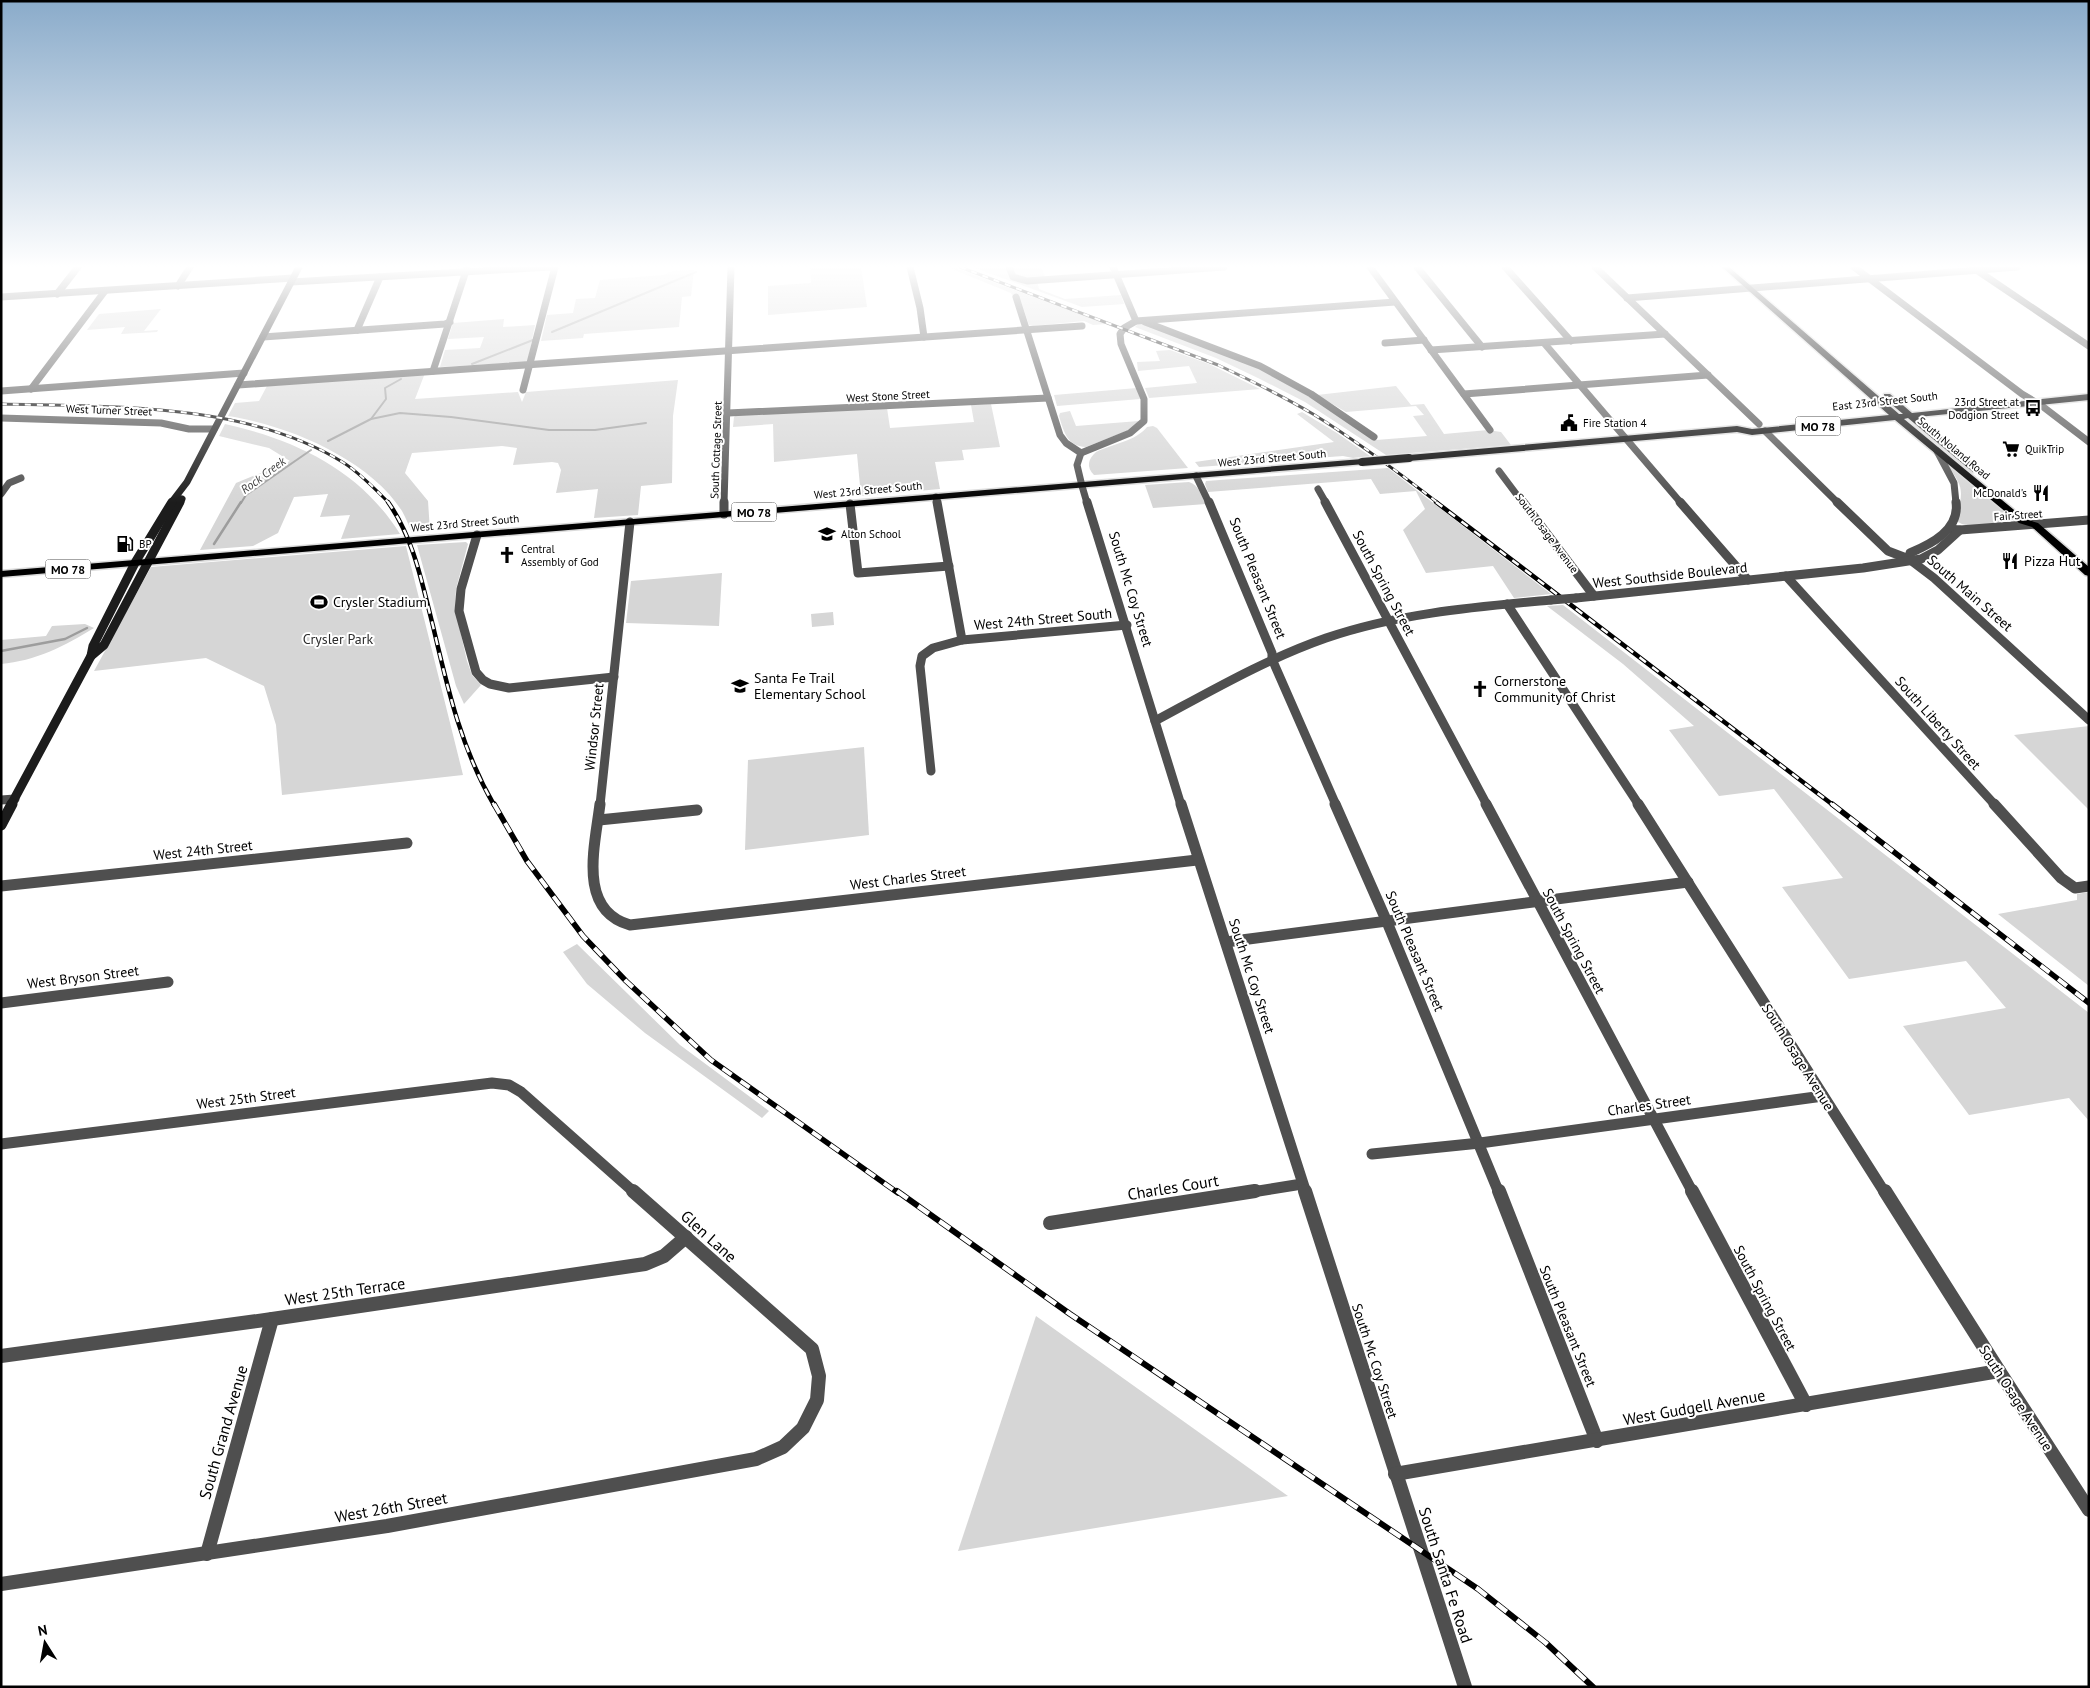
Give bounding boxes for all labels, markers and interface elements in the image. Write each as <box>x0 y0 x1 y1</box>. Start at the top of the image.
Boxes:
street label: West Stone Street <box>846 387 930 405</box>
street label: East 23rd Street South <box>1832 389 1938 413</box>
place label: 23rd Street at Dodgion Street <box>1948 395 2019 422</box>
bus stop icon: 23rd Street at Dodgion Street <box>2023 398 2043 418</box>
street label: South Cottage Street <box>707 401 725 499</box>
street label: West Turner Street <box>66 402 153 419</box>
public building icon: Fire Station 4 <box>1559 413 1579 433</box>
street label: South Noland Road <box>1915 414 1993 482</box>
place label: Fire Station 4 <box>1583 416 1646 430</box>
road number: MO 78 <box>1796 416 1840 436</box>
supermarket icon: QuikTrip <box>2001 439 2021 459</box>
place label: QuikTrip <box>2025 442 2064 456</box>
street label: West 23rd Street South <box>1217 446 1327 470</box>
water label: Rock Creek <box>238 453 289 497</box>
street label: West 23rd Street South <box>813 478 923 502</box>
restaurant icon: McDonald's <box>2031 483 2051 503</box>
place label: McDonald's <box>1973 486 2027 500</box>
street label: South Osage Avenue <box>1512 490 1582 576</box>
road number: MO 78 <box>732 502 776 522</box>
street label: Fair Street <box>1993 506 2043 524</box>
street label: West 23rd Street South <box>410 511 520 535</box>
street label: South Pleasant Street <box>1225 515 1291 642</box>
school or university icon: Alton School <box>817 524 837 544</box>
place label: Alton School <box>841 527 902 541</box>
street label: South Spring Street <box>1349 527 1419 639</box>
street label: South Mc Coy Street <box>1105 529 1157 649</box>
fuel station icon: BP <box>115 534 135 554</box>
place label: BP <box>139 537 152 551</box>
place label: Central Assembly of God <box>521 542 599 569</box>
church icon: Central Assembly of God <box>497 545 517 565</box>
street label: South Main Street <box>1924 551 2017 635</box>
restaurant icon: Pizza Hut <box>2000 551 2020 571</box>
place label: Pizza Hut <box>2024 552 2081 570</box>
street label: West Southside Boulevard <box>1592 558 1748 592</box>
road number: MO 78 <box>46 560 90 578</box>
sports icon: Crysler Stadium <box>309 592 329 612</box>
place label: Crysler Stadium <box>333 593 427 611</box>
street label: West 24th Street South <box>973 604 1113 634</box>
park label: Crysler Park <box>303 630 373 648</box>
place label: Santa Fe Trail Elementary School <box>754 669 866 703</box>
place label: Cornerstone Community of Christ <box>1494 672 1616 706</box>
street label: South Liberty Street <box>1891 672 1985 774</box>
school or university icon: Santa Fe Trail Elementary School <box>730 676 750 696</box>
church icon: Cornerstone Community of Christ <box>1470 679 1490 699</box>
street label: Windsor Street <box>580 682 608 772</box>
street label: West 24th Street <box>153 836 254 864</box>
street label: West Charles Street <box>849 862 967 894</box>
street label: South Spring Street <box>1539 885 1609 997</box>
street label: South Pleasant Street <box>1381 888 1449 1014</box>
street label: South Mc Coy Street <box>1225 916 1279 1036</box>
street label: West Bryson Street <box>26 961 140 993</box>
street label: South Osage Avenue <box>1758 1000 1838 1114</box>
street label: West 25th Street <box>195 1083 297 1113</box>
street label: Charles Street <box>1606 1090 1692 1120</box>
street label: Charles Court <box>1126 1170 1221 1204</box>
street label: Glen Lane <box>677 1206 741 1266</box>
street label: South Spring Street <box>1730 1242 1800 1354</box>
street label: South Pleasant Street <box>1535 1263 1601 1390</box>
street label: West 25th Terrace <box>284 1273 406 1309</box>
street label: South Mc Coy Street <box>1348 1301 1402 1421</box>
street label: South Osage Avenue <box>1975 1342 2057 1454</box>
street label: South Grand Avenue <box>194 1363 252 1501</box>
street label: West Gudgell Avenue <box>1621 1385 1767 1429</box>
street label: West 26th Street <box>333 1487 449 1527</box>
street label: South Santa Fe Road <box>1415 1505 1477 1645</box>
north arrow <box>20 1618 70 1668</box>
text: N <box>36 1621 49 1640</box>

